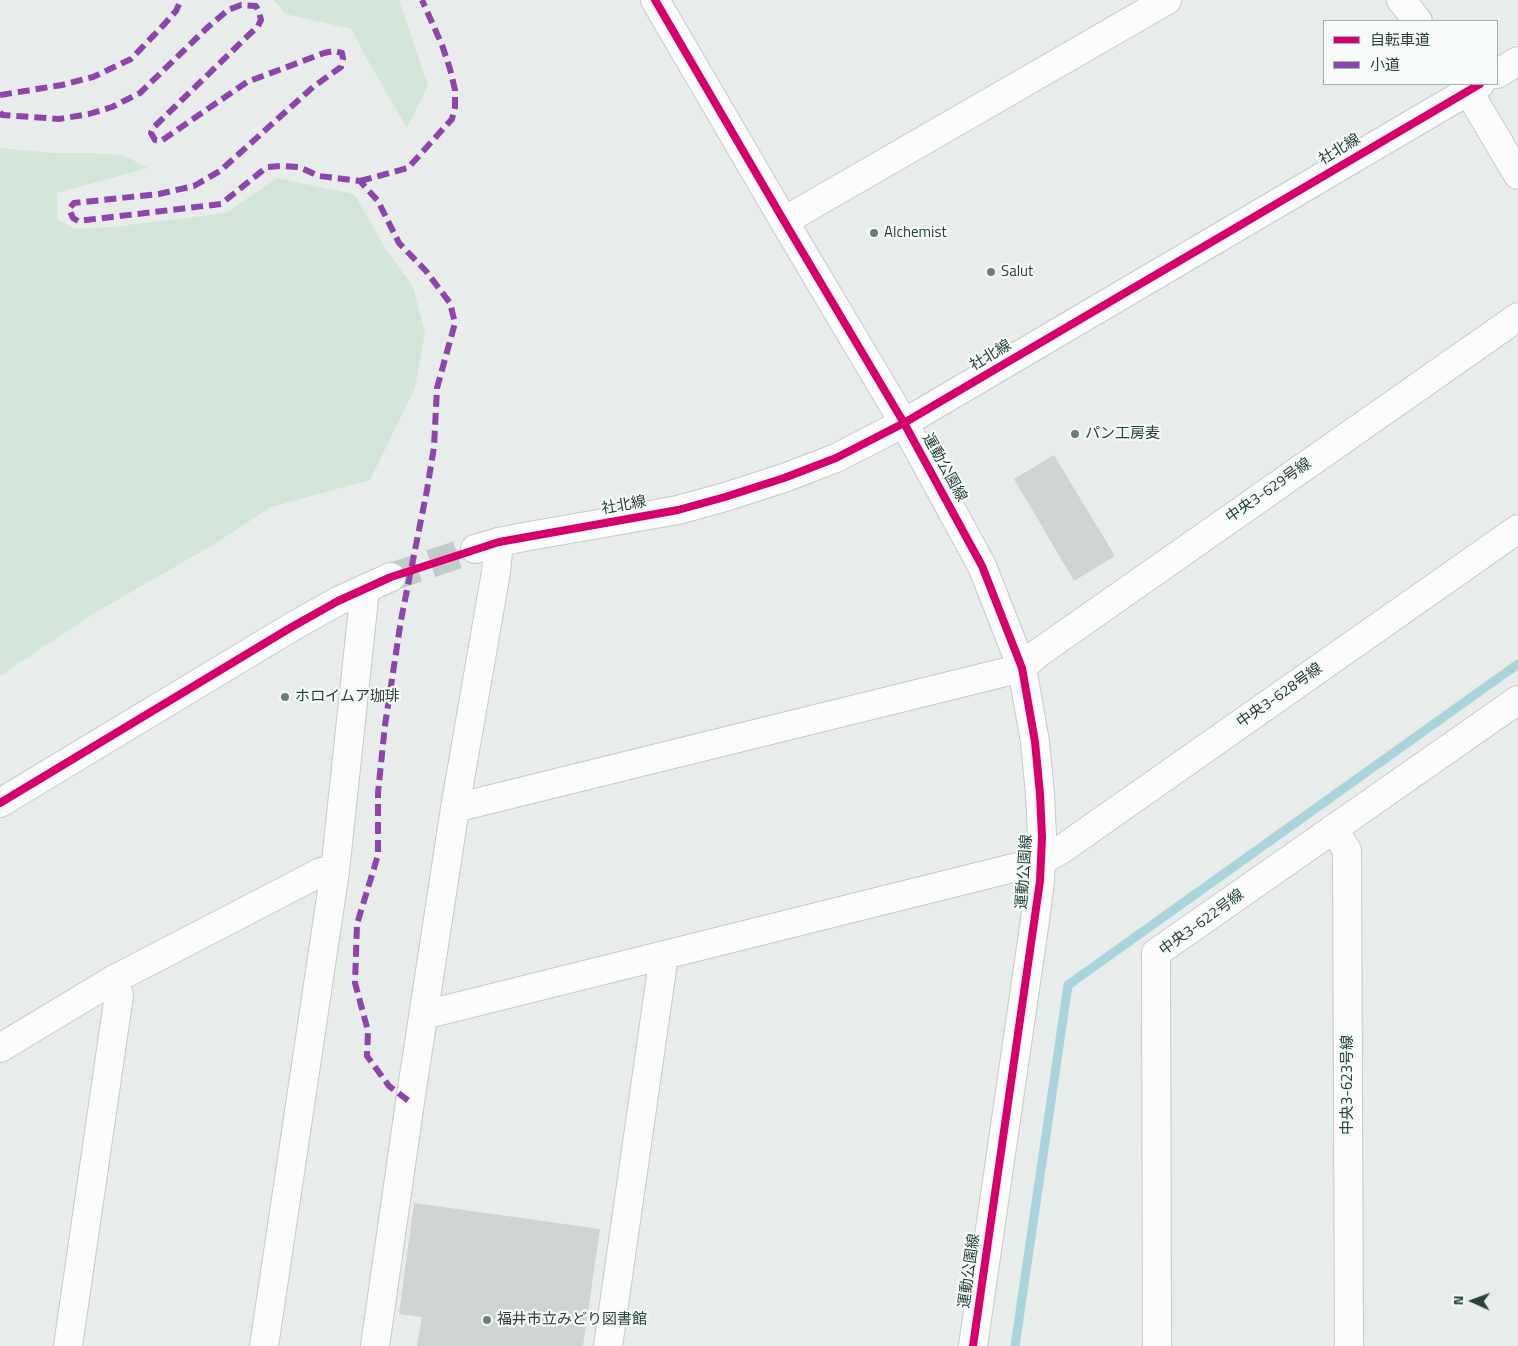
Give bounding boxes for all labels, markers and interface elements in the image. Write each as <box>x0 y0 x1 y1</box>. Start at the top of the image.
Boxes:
legend <box>1323 20 1498 85</box>
text: 自転車道 <box>1370 28 1430 51</box>
text: 小道 <box>1370 53 1400 76</box>
street label: 社北線 <box>1316 131 1364 169</box>
place label: Alchemist <box>884 224 947 242</box>
marker: Alchemist <box>868 227 880 239</box>
place label: Salut <box>1001 263 1033 281</box>
marker: Salut <box>985 266 997 278</box>
street label: 社北線 <box>967 337 1015 375</box>
place label: パン工房麦 <box>1085 425 1160 443</box>
marker: パン工房麦 <box>1069 428 1081 440</box>
street label: 運動公園線 <box>918 431 970 505</box>
street label: 中央3-629号線 <box>1223 455 1315 527</box>
street label: 社北線 <box>600 493 648 519</box>
street label: 中央3-628号線 <box>1234 660 1326 732</box>
place label: ホロイムア珈琲 <box>295 688 400 706</box>
marker: ホロイムア珈琲 <box>279 691 291 703</box>
street label: 運動公園線 <box>1013 834 1037 910</box>
street label: 中央3-622号線 <box>1156 886 1248 960</box>
street label: 中央3-623号線 <box>1339 1035 1357 1135</box>
street label: 運動公園線 <box>956 1233 984 1309</box>
north arrow <box>1448 1276 1498 1326</box>
text: N <box>1447 1295 1468 1306</box>
place label: 福井市立みどり図書館 <box>497 1311 647 1329</box>
marker: 福井市立みどり図書館 <box>481 1314 493 1326</box>

